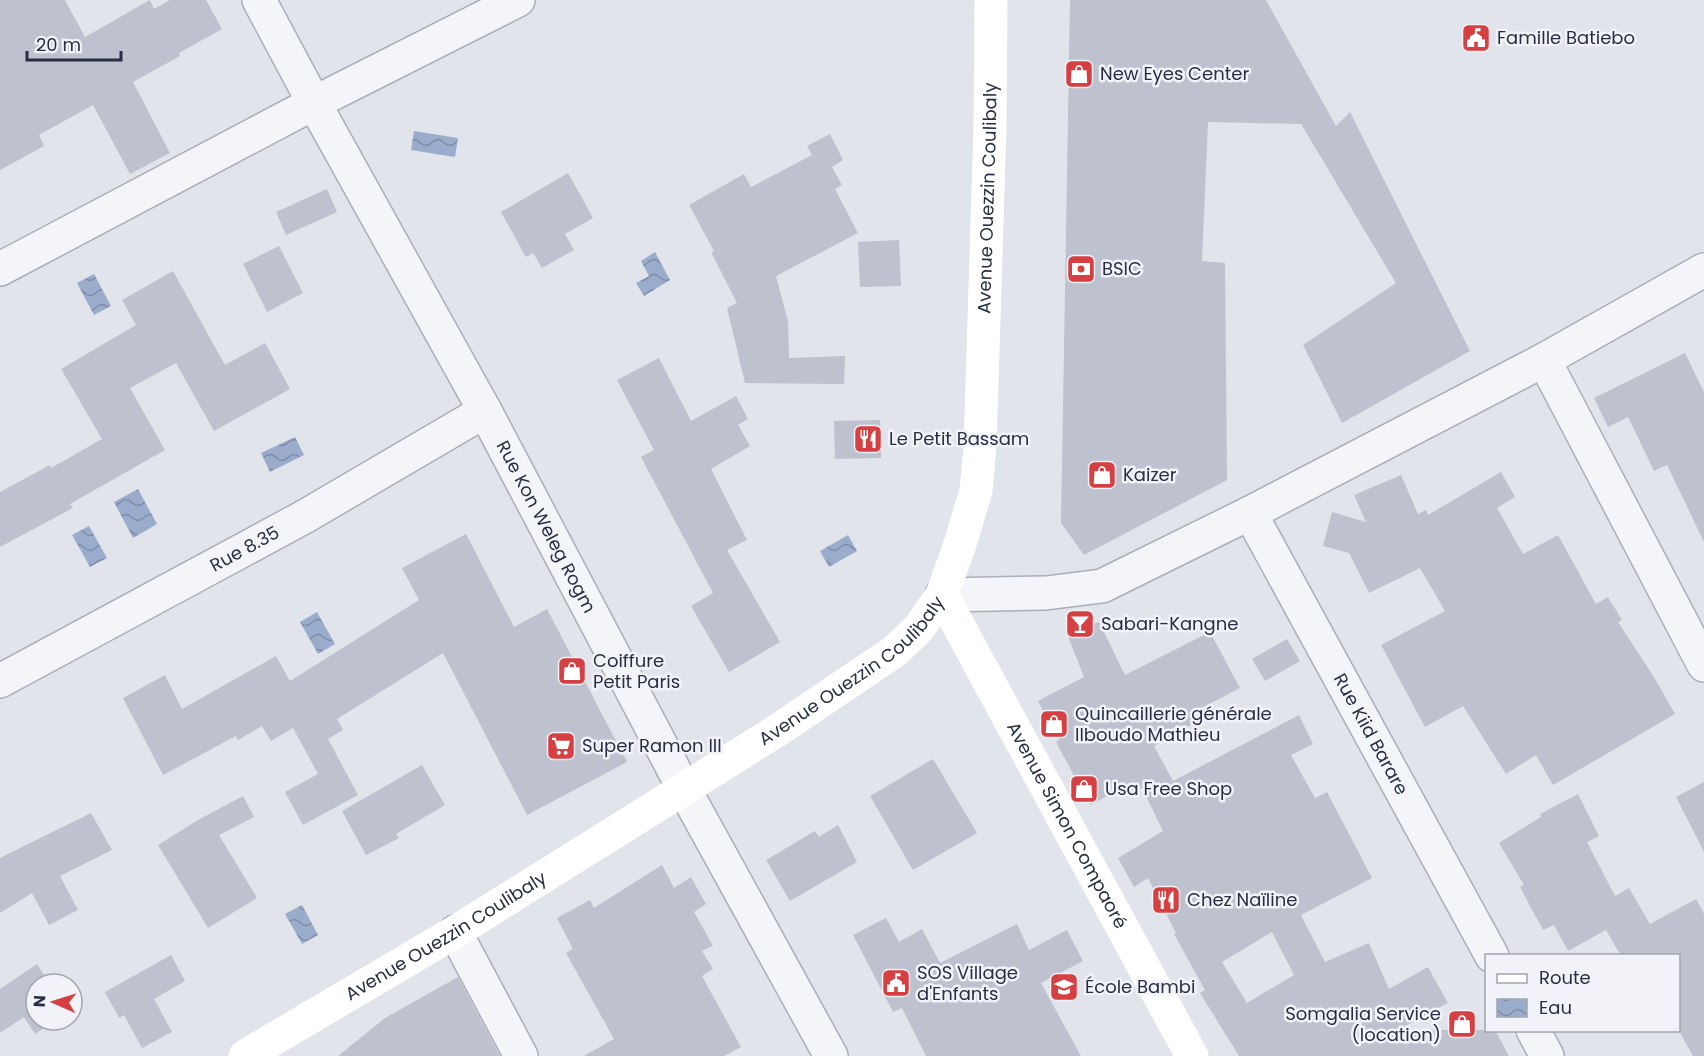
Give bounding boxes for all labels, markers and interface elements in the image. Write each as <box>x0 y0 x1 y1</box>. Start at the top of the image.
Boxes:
public building icon: Famille Batiebo <box>1460 22 1492 54</box>
scale bar <box>27 24 122 62</box>
place label: Famille Batiebo <box>1497 25 1635 50</box>
text: 20 m <box>36 32 81 57</box>
shop icon: New Eyes Center <box>1063 58 1095 90</box>
place label: New Eyes Center <box>1100 61 1249 86</box>
street label: Avenue Ouezzin Coulibaly <box>971 83 1002 314</box>
bank icon: BSIC <box>1065 253 1097 285</box>
place label: BSIC <box>1102 256 1142 281</box>
restaurant icon: Le Petit Bassam <box>852 423 884 455</box>
place label: Le Petit Bassam <box>889 426 1029 451</box>
street label: Rue Kon Weleg Rogm <box>491 436 602 617</box>
shop icon: Kaizer <box>1086 459 1118 491</box>
place label: Kaizer <box>1123 462 1177 487</box>
street label: Rue 8.35 <box>205 520 284 578</box>
street label: Avenue Ouezzin Coulibaly <box>754 591 950 751</box>
bar icon: Sabari-Kangne <box>1064 608 1096 640</box>
place label: Sabari-Kangne <box>1101 611 1238 636</box>
place label: Coiffure Petit Paris <box>593 648 680 694</box>
shop icon: Coiffure Petit Paris <box>556 655 588 687</box>
street label: Rue Kiid Barare <box>1328 669 1415 799</box>
place label: Quincaillerie générale Ilboudo Mathieu <box>1075 701 1272 747</box>
shop icon: Quincaillerie générale Ilboudo Mathieu <box>1038 708 1070 740</box>
street label: Avenue Simon Compaoré <box>1001 717 1134 933</box>
supermarket icon: Super Ramon III <box>545 730 577 762</box>
place label: Super Ramon III <box>582 733 722 758</box>
shop icon: Usa Free Shop <box>1068 773 1100 805</box>
place label: Usa Free Shop <box>1105 776 1232 801</box>
street label: Avenue Ouezzin Coulibaly <box>340 865 551 1006</box>
restaurant icon: Chez Naïline <box>1150 884 1182 916</box>
place label: Chez Naïline <box>1187 887 1297 912</box>
legend <box>1485 954 1680 1032</box>
place label: SOS Village d'Enfants <box>917 960 1018 1006</box>
text: Route <box>1539 965 1591 990</box>
public building icon: SOS Village d'Enfants <box>880 967 912 999</box>
school or university icon: École Bambi <box>1048 971 1080 1003</box>
north arrow <box>24 972 84 1032</box>
place label: École Bambi <box>1085 974 1195 999</box>
text: N <box>28 995 51 1008</box>
text: Eau <box>1539 995 1572 1020</box>
place label: Somgalia Service (location) <box>1285 1001 1441 1047</box>
shop icon: Somgalia Service (location) <box>1446 1008 1478 1040</box>

